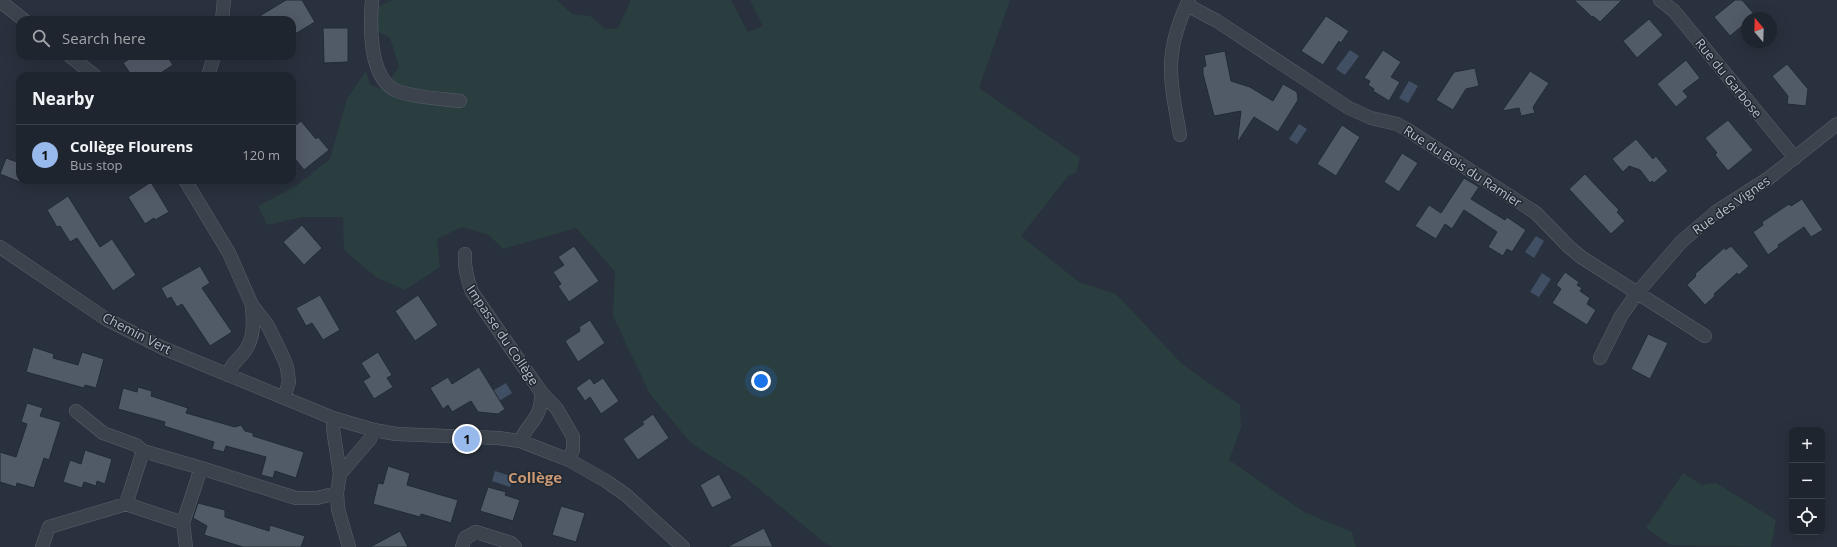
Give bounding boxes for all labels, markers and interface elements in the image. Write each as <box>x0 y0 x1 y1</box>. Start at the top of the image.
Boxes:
north arrow <box>1741 12 1777 48</box>
search box <box>16 16 296 60</box>
icon: search <box>30 27 52 49</box>
text: Search here <box>62 28 146 48</box>
street label: Rue du Garbose <box>1691 35 1767 121</box>
text: Nearby <box>32 87 94 110</box>
street label: Rue du Bois du Ramier <box>1400 121 1526 211</box>
text: Collège Flourens <box>70 136 193 156</box>
text: 1 <box>41 146 49 164</box>
text: 120 m <box>242 146 280 164</box>
text: Bus stop <box>70 156 123 174</box>
street label: Rue des Vignes <box>1689 172 1773 238</box>
street label: Impasse du Collège <box>463 281 543 389</box>
street label: Chemin Vert <box>99 308 175 358</box>
your location <box>751 371 771 391</box>
pin: 1 <box>454 424 480 454</box>
map controls <box>1789 427 1825 535</box>
button: + <box>1789 427 1825 463</box>
button: − <box>1789 463 1825 499</box>
district label: Collège <box>508 467 562 487</box>
button: locate <box>1789 499 1825 535</box>

